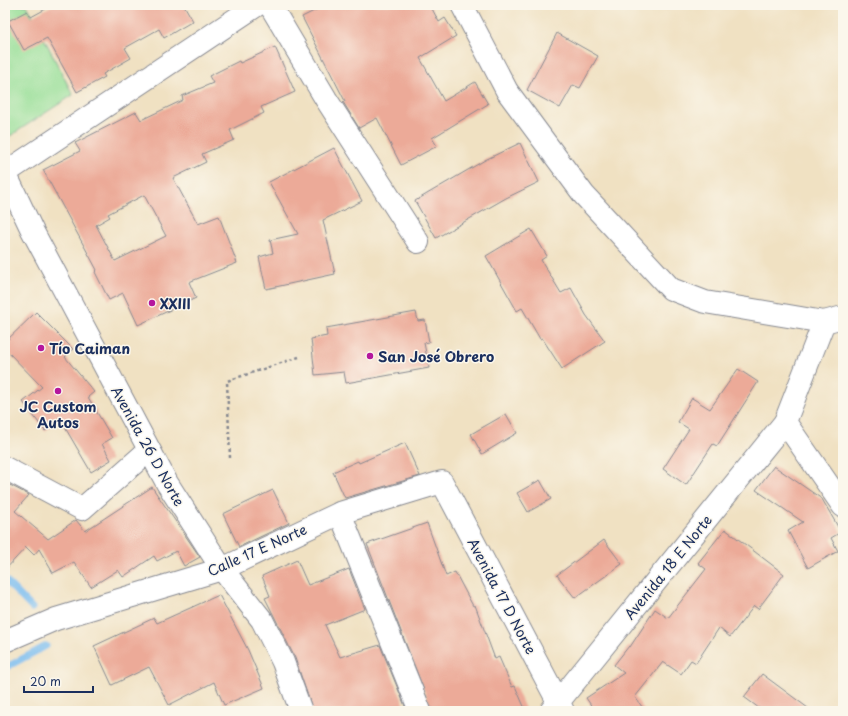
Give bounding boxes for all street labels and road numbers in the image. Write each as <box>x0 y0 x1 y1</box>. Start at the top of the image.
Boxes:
street label: Avenida 26 D Norte <box>106 382 190 510</box>
street label: Avenida 18 E Norte <box>619 510 717 624</box>
street label: Calle 17 E Norte <box>204 519 310 581</box>
street label: Avenida 17 D Norte <box>462 534 542 658</box>

